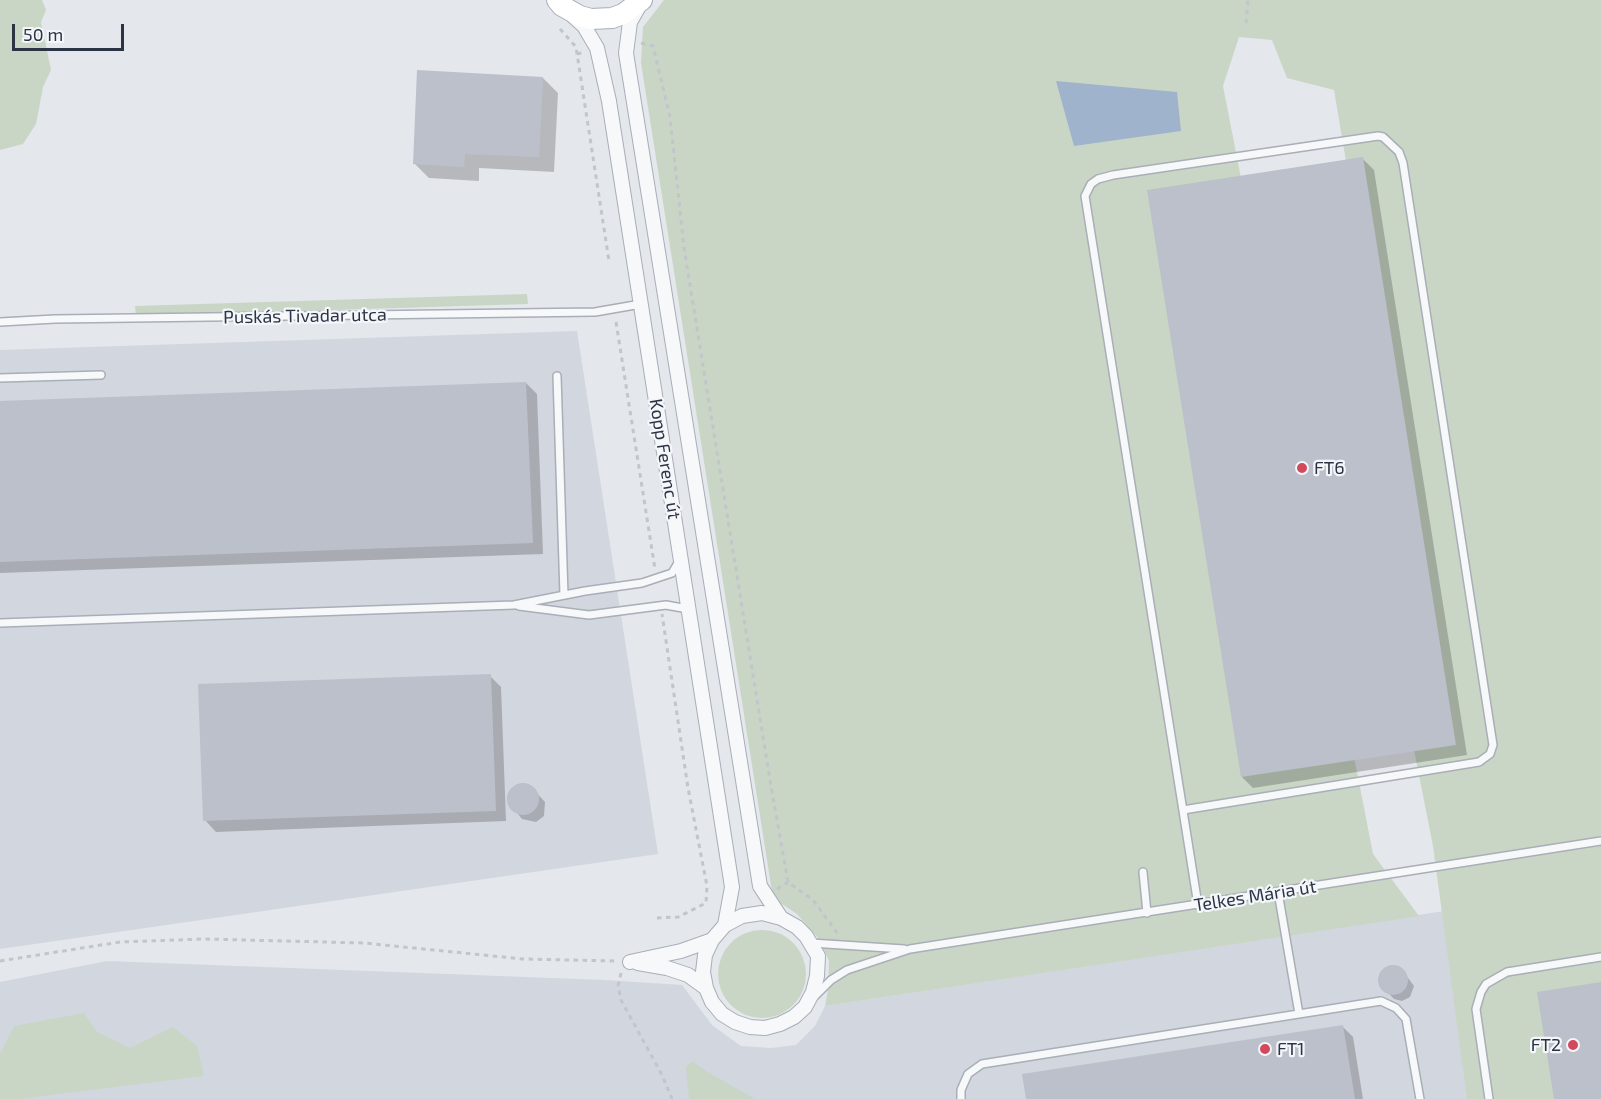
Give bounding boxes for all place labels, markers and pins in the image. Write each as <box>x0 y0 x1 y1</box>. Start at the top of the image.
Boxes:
place label: FT6 <box>1314 457 1344 479</box>
marker: FT6 <box>1295 461 1309 475</box>
place label: FT2 <box>1531 1034 1561 1056</box>
place label: FT1 <box>1277 1038 1304 1060</box>
marker: FT2 <box>1566 1038 1580 1052</box>
marker: FT1 <box>1258 1042 1272 1056</box>

